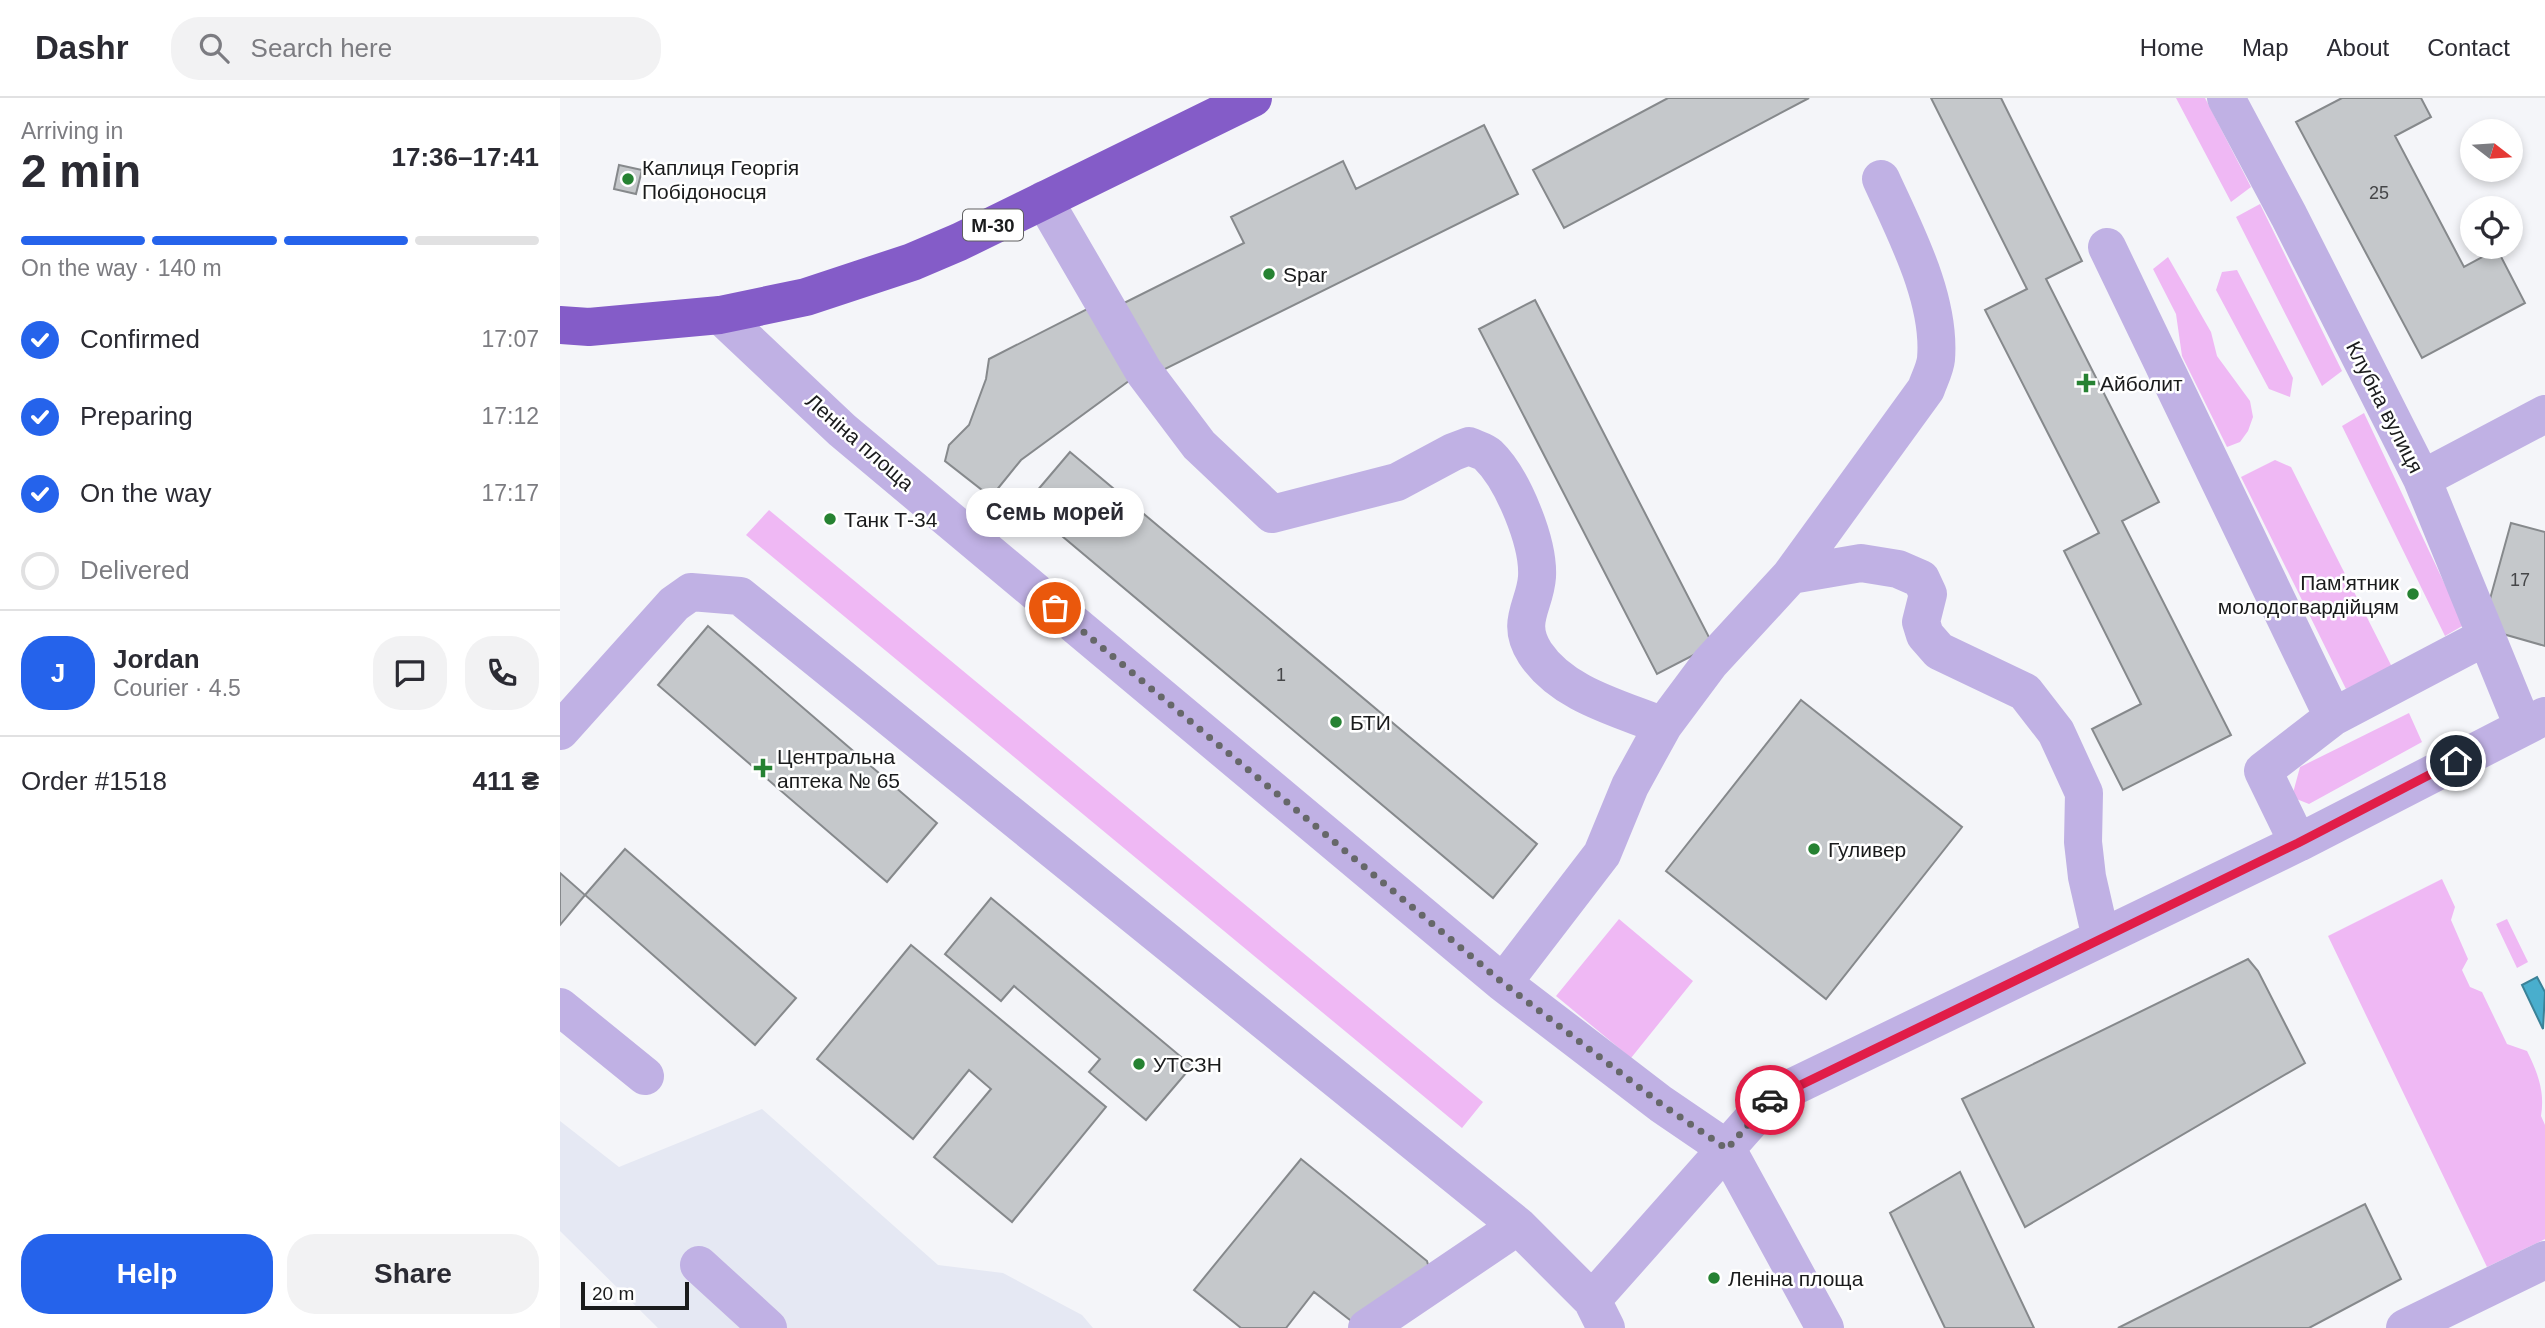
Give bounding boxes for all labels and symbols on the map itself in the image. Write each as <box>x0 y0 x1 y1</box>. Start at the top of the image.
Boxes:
north arrow <box>2460 119 2524 182</box>
place label: Каплиця Георгія Побідоносця <box>642 156 799 203</box>
marker: Каплиця Георгія Побідоносця <box>620 171 636 187</box>
house number: 25 <box>2369 183 2389 203</box>
road number: М-30 <box>963 209 1023 240</box>
place label: Spar <box>1283 263 1327 286</box>
marker: Spar <box>1261 266 1277 282</box>
street label: Клубна вулиця <box>2342 337 2428 477</box>
place label: Айболит <box>2100 372 2183 395</box>
marker: Айболит <box>2078 375 2094 391</box>
street label: Леніна площа <box>801 389 919 495</box>
callout: Семь морей <box>966 489 1144 538</box>
place label: Танк Т-34 <box>844 508 938 531</box>
marker: Танк Т-34 <box>822 511 838 527</box>
house number: 17 <box>2510 570 2530 590</box>
place label: Пам'ятник молодогвардійцям <box>2218 571 2400 618</box>
pin <box>1025 578 1085 638</box>
marker: Пам'ятник молодогвардійцям <box>2405 586 2421 602</box>
house number: 1 <box>1276 665 1286 685</box>
place label: БТИ <box>1350 711 1391 734</box>
marker: БТИ <box>1328 714 1344 730</box>
pin <box>2426 731 2486 791</box>
place label: Центральна аптека № 65 <box>777 745 900 792</box>
marker: Центральна аптека № 65 <box>755 760 771 776</box>
place label: Гуливер <box>1828 838 1906 861</box>
marker: Гуливер <box>1806 841 1822 857</box>
place label: УТСЗН <box>1153 1053 1222 1076</box>
marker: УТСЗН <box>1131 1056 1147 1072</box>
courier <box>1735 1065 1805 1135</box>
place label: Леніна площа <box>1728 1267 1864 1290</box>
marker: Леніна площа <box>1706 1270 1722 1286</box>
scale bar <box>581 1279 690 1311</box>

